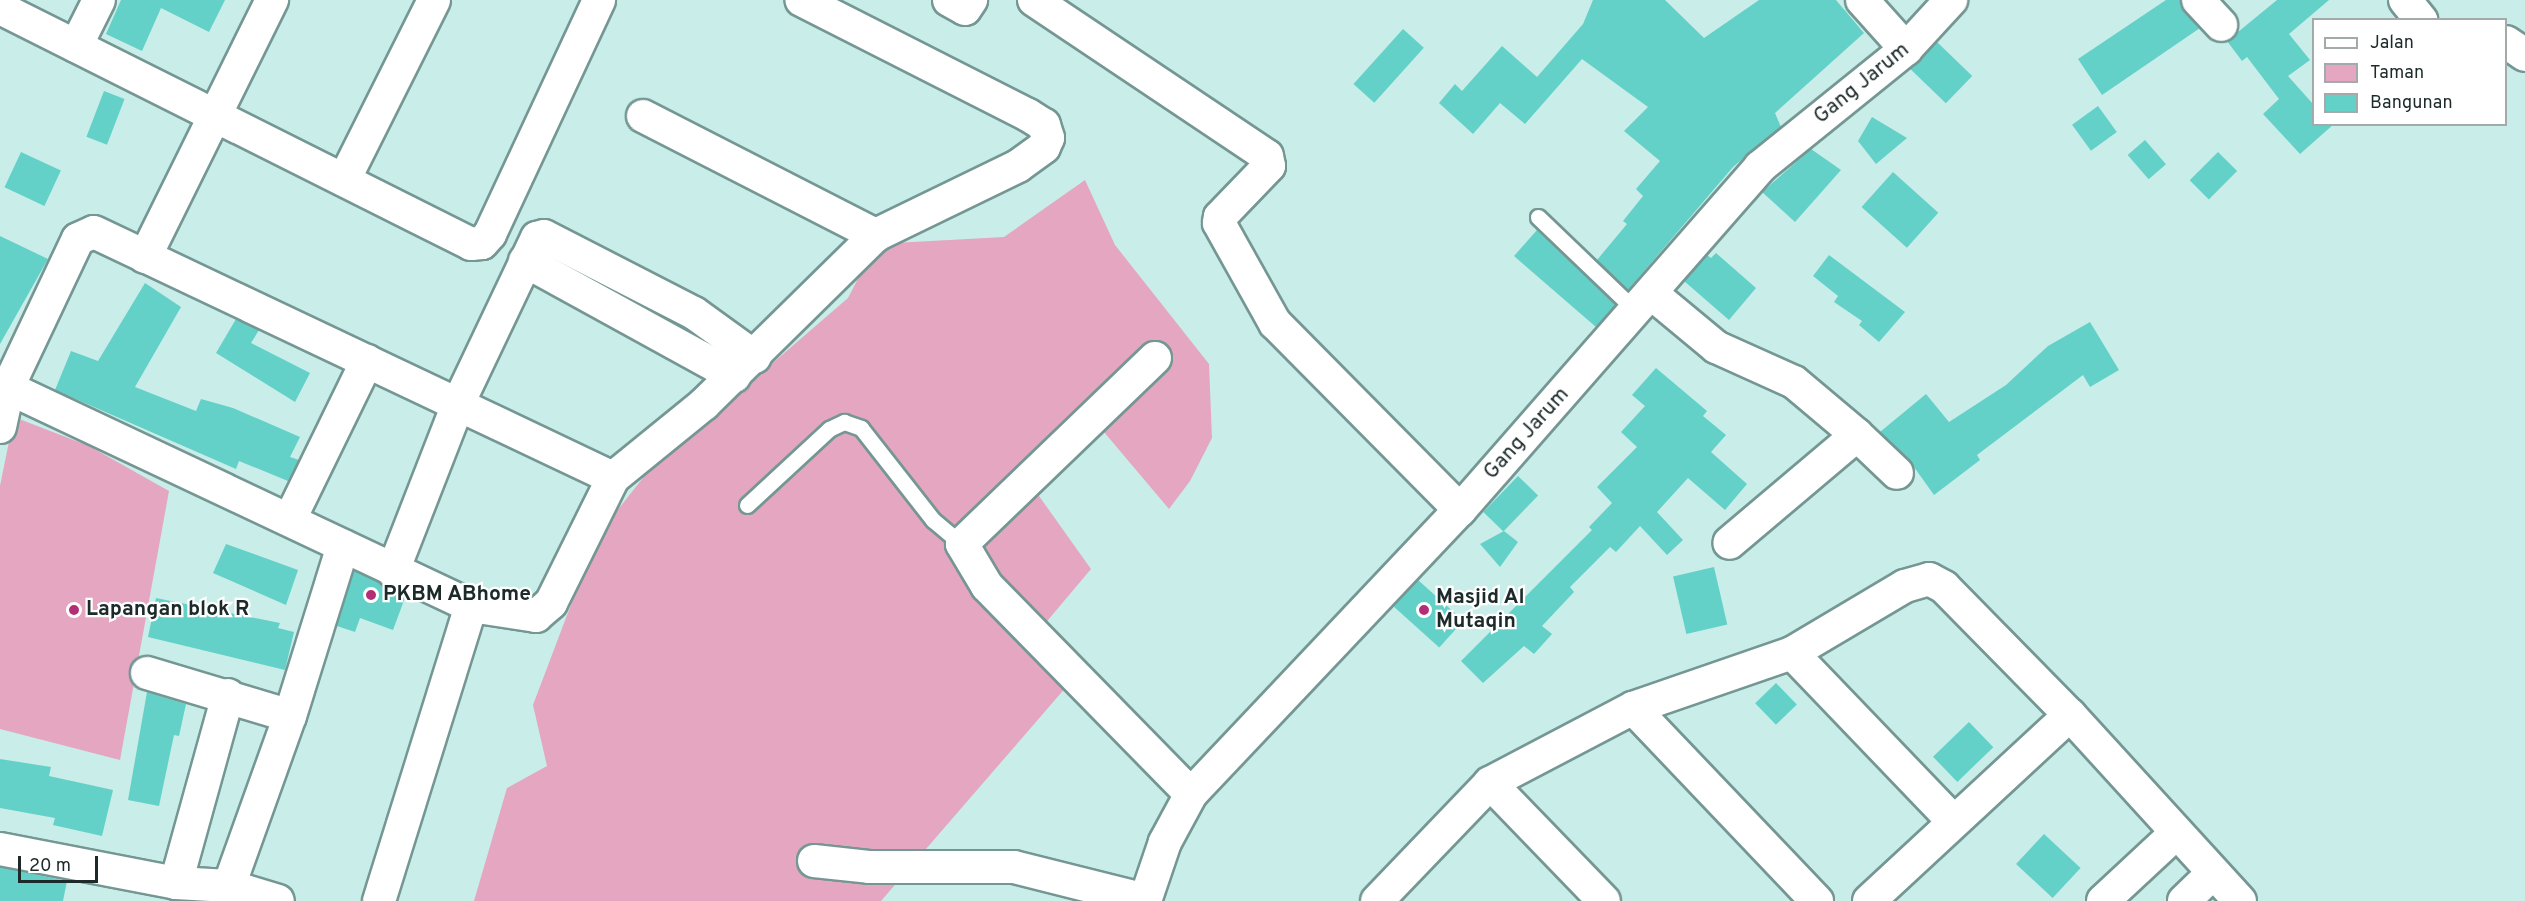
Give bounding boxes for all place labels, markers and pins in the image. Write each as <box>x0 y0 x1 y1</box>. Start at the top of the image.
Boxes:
place label: PKBM ABhome <box>383 582 532 608</box>
place label: Masjid Al Mutaqin <box>1436 585 1525 635</box>
marker: PKBM ABhome <box>364 588 378 602</box>
place label: Lapangan blok R <box>86 597 250 623</box>
marker: Lapangan blok R <box>67 603 81 617</box>
marker: Masjid Al Mutaqin <box>1417 603 1431 617</box>

